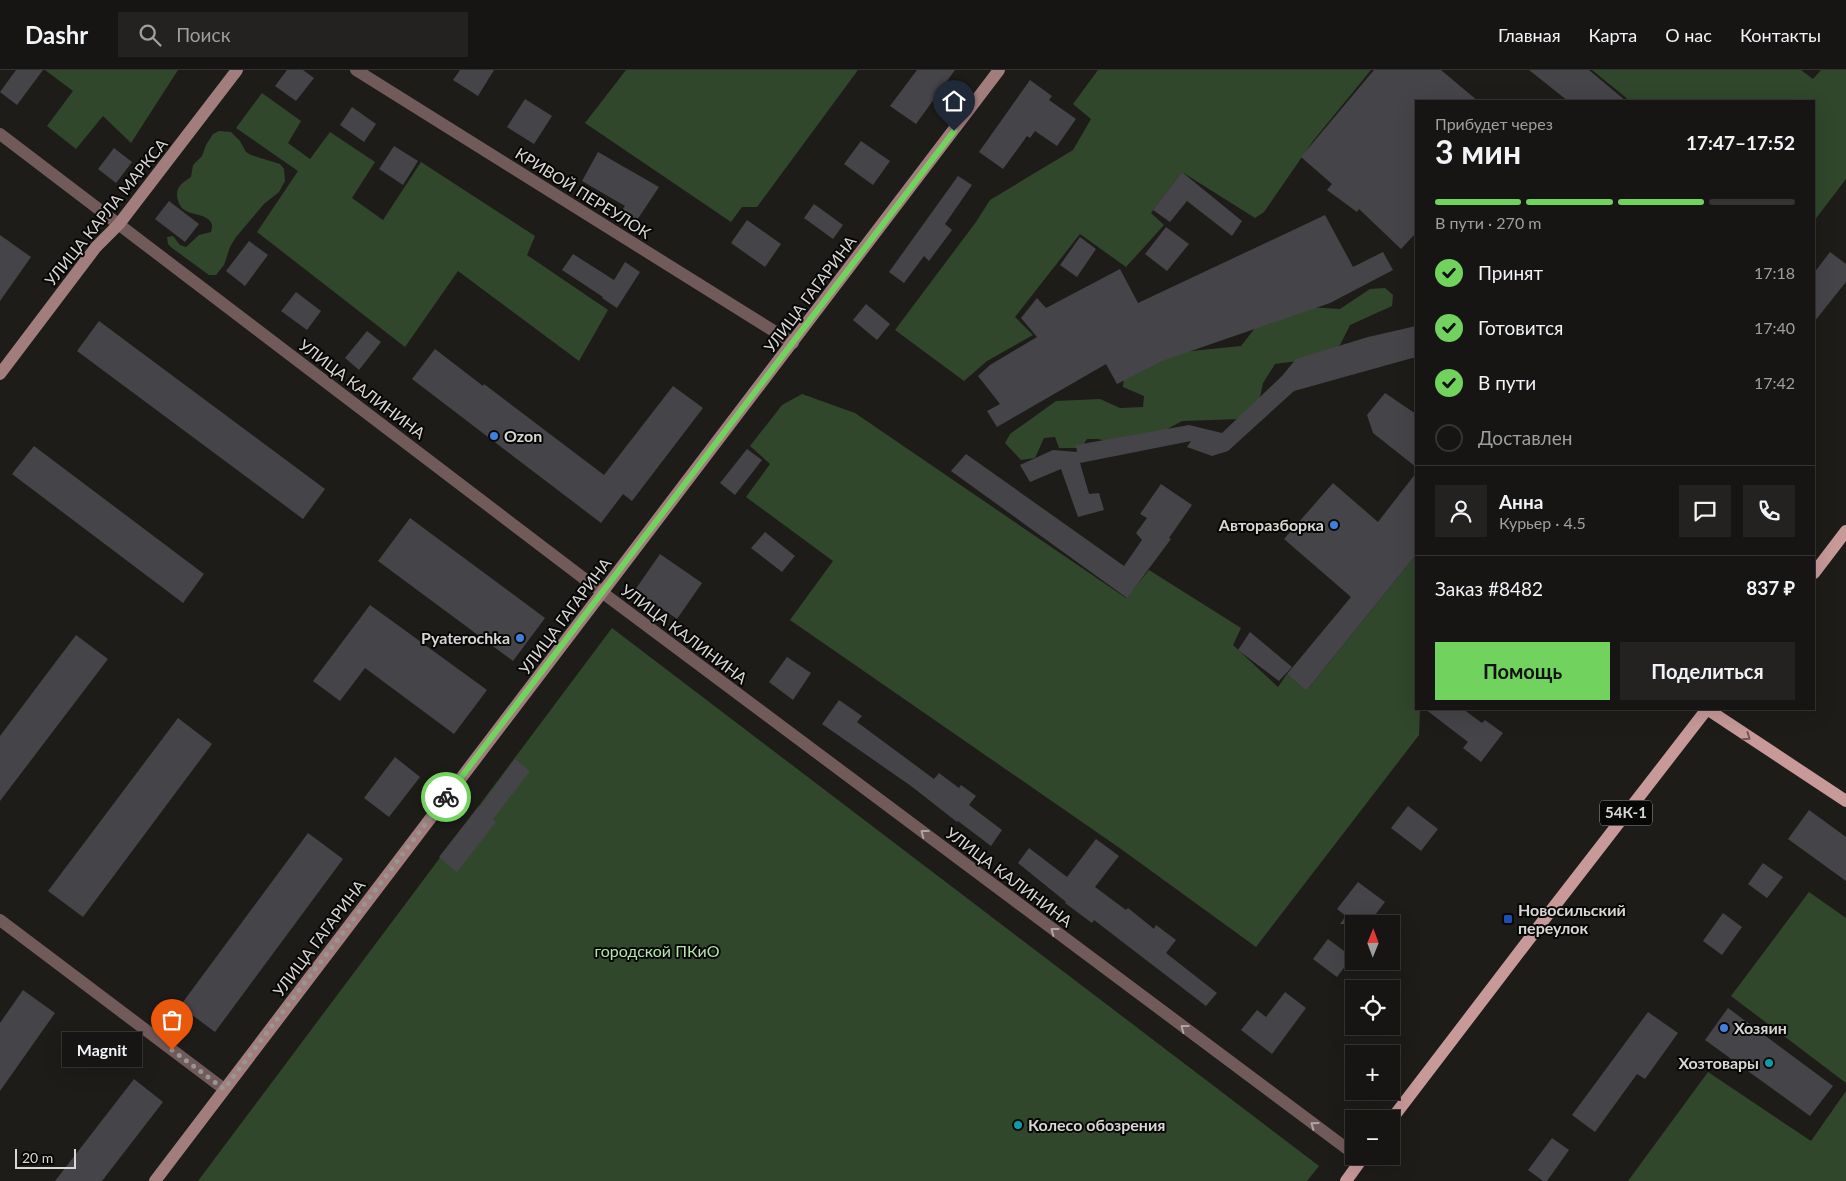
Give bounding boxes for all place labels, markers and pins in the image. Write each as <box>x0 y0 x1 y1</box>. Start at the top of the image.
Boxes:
pin <box>933 80 975 131</box>
place label: Ozon <box>504 426 542 445</box>
marker: Ozon <box>488 430 500 442</box>
place label: Авторазборка <box>1218 515 1324 534</box>
marker: Авторазборка <box>1328 519 1340 531</box>
place label: Pyaterochka <box>421 628 510 647</box>
marker: Pyaterochka <box>514 632 526 644</box>
place label: Новосильский переулок <box>1518 900 1626 937</box>
marker: Новосильский переулок <box>1502 913 1514 925</box>
pin <box>151 999 193 1050</box>
place label: Хозяин <box>1734 1018 1787 1037</box>
marker: Хозяин <box>1718 1022 1730 1034</box>
callout: Magnit <box>62 1032 142 1068</box>
place label: Хозтовары <box>1678 1053 1759 1072</box>
marker: Хозтовары <box>1763 1057 1775 1069</box>
place label: Колесо обозрения <box>1028 1115 1165 1134</box>
marker: Колесо обозрения <box>1012 1119 1024 1131</box>

